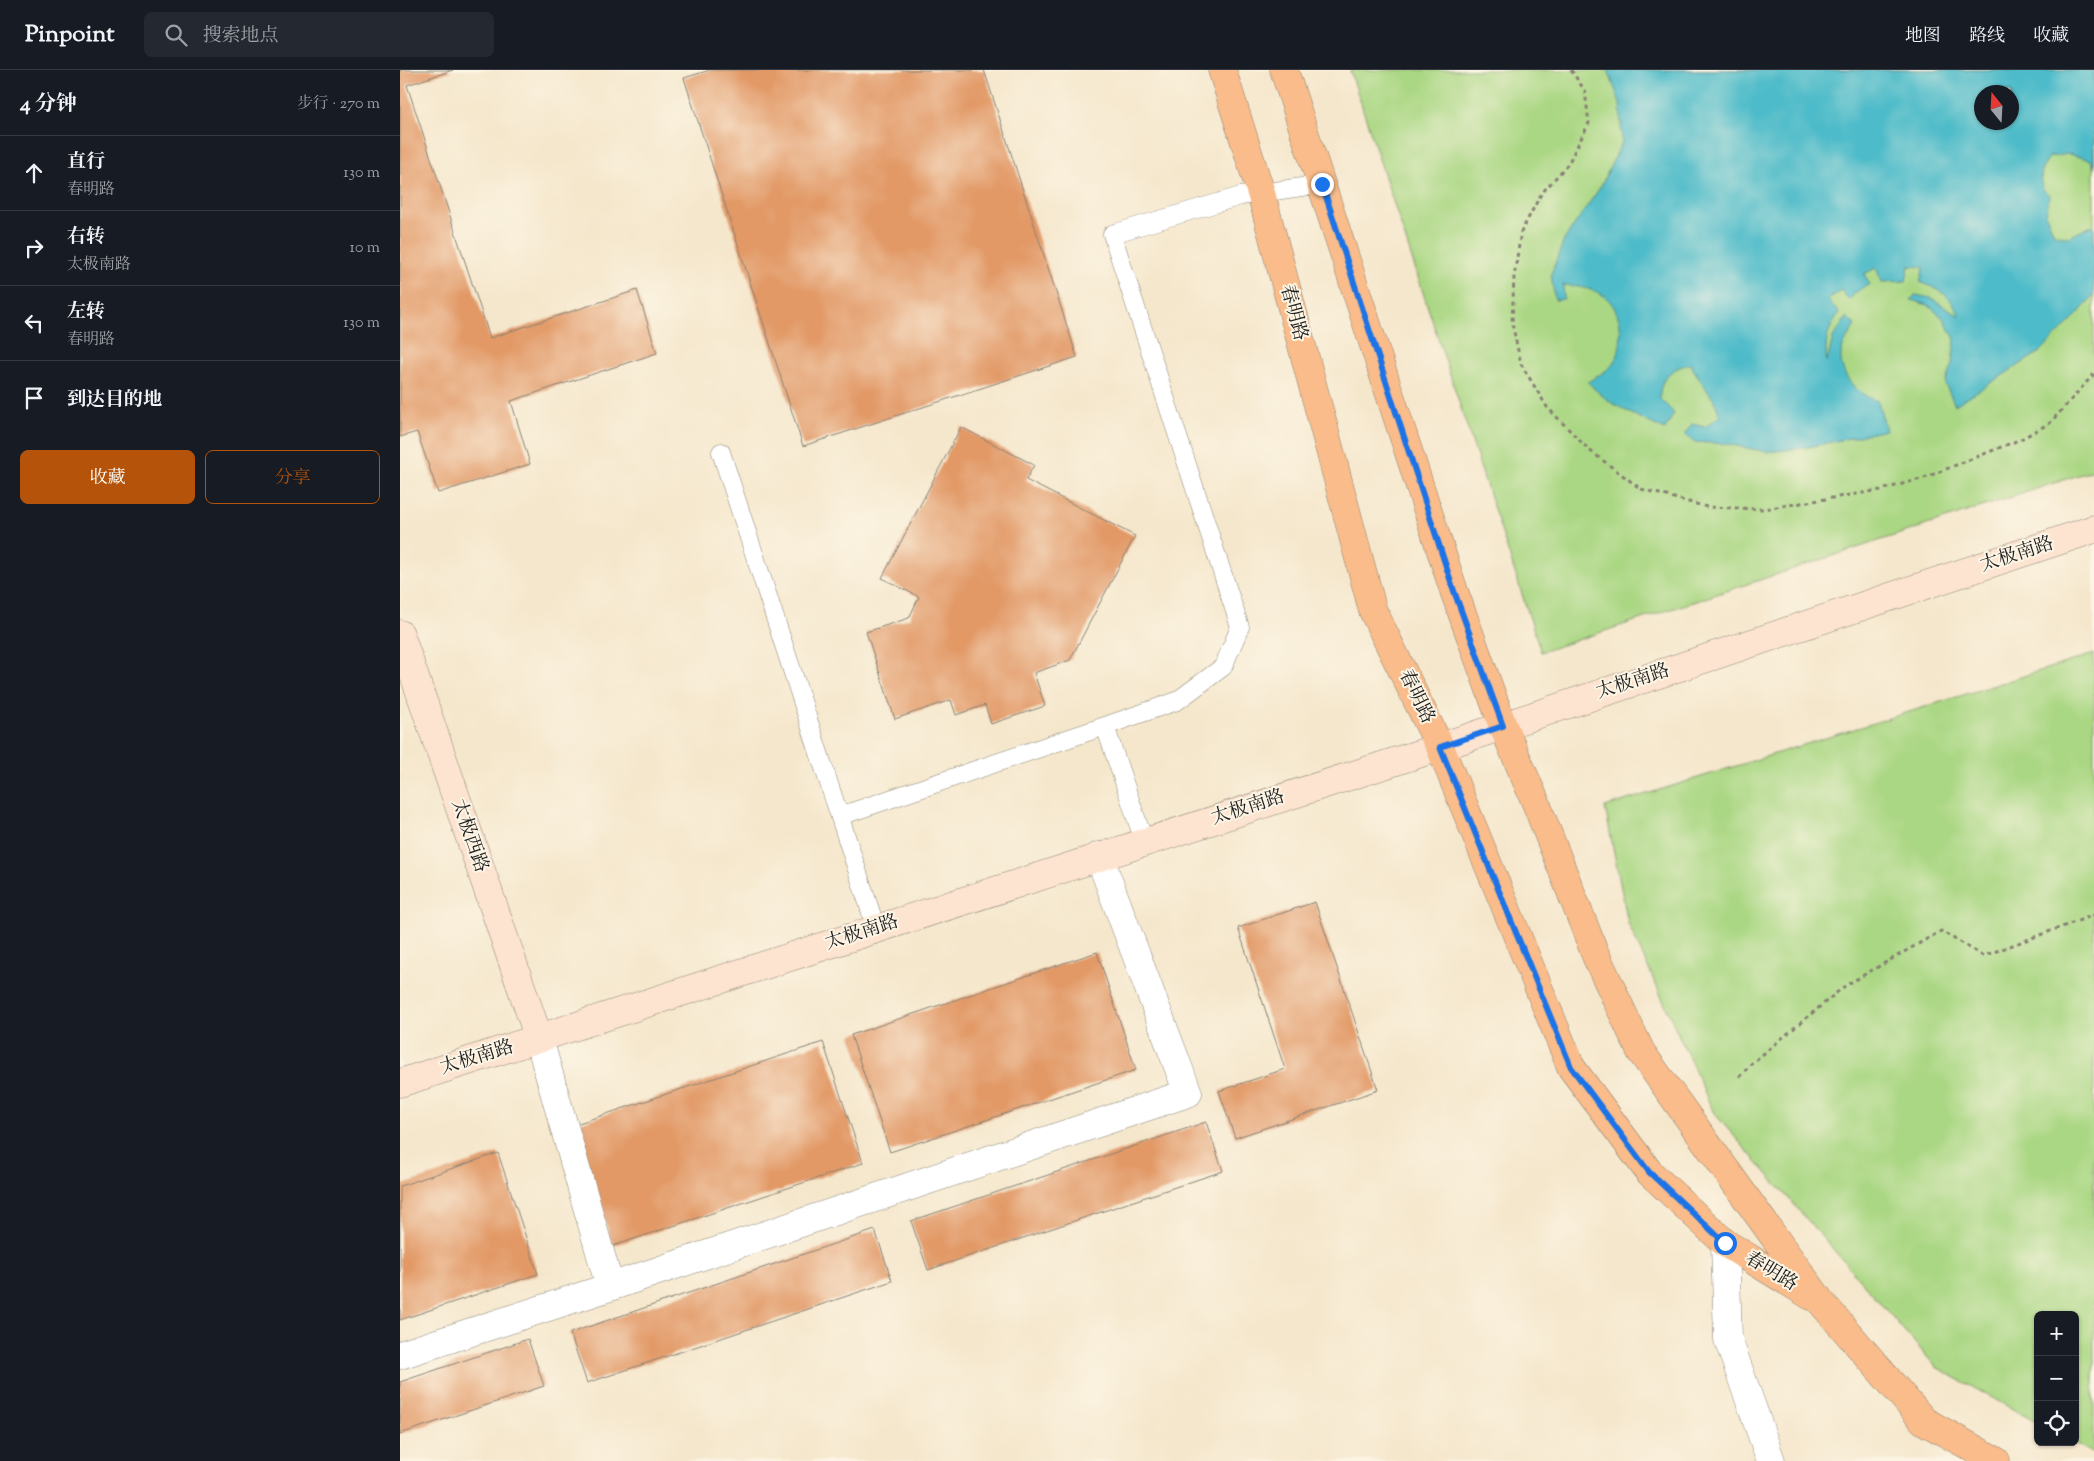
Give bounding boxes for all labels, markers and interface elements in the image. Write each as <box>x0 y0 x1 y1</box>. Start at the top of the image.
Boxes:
search box <box>144 12 494 57</box>
text: Pinpoint <box>25 18 114 52</box>
icon: search <box>162 21 190 49</box>
text: 搜索地点 <box>202 23 278 50</box>
text: 地图 <box>1905 24 1941 50</box>
text: 路线 <box>1969 24 2005 50</box>
text: 收藏 <box>2033 24 2069 50</box>
north arrow <box>1974 85 2019 130</box>
text: 4 分钟 <box>20 90 77 120</box>
text: 步行 · 270 m <box>297 93 380 116</box>
text: 直行 <box>67 149 105 176</box>
icon: ahead <box>20 159 48 187</box>
text: 130 m <box>343 162 380 185</box>
route end <box>1311 173 1334 196</box>
text: 春明路 <box>67 179 115 202</box>
text: 右转 <box>67 224 105 251</box>
icon: right <box>20 234 48 262</box>
text: 10 m <box>350 237 380 260</box>
text: 太极南路 <box>67 254 131 277</box>
street label: 春明路 <box>1273 282 1313 344</box>
text: 左转 <box>67 299 105 326</box>
icon: left <box>20 309 48 337</box>
text: 130 m <box>343 312 380 335</box>
text: 春明路 <box>67 329 115 352</box>
icon: arrive <box>20 384 48 412</box>
text: 到达目的地 <box>67 387 162 414</box>
button: 收藏 <box>20 450 195 504</box>
button: 分享 <box>205 450 380 504</box>
street label: 太极南路 <box>1977 530 2057 580</box>
street label: 太极南路 <box>1593 657 1673 707</box>
street label: 春明路 <box>1391 665 1441 729</box>
street label: 太极南路 <box>1208 783 1288 833</box>
street label: 太极西路 <box>444 796 494 876</box>
street label: 太极南路 <box>822 908 902 958</box>
street label: 太极南路 <box>437 1034 517 1082</box>
route start <box>1714 1232 1737 1255</box>
street label: 春明路 <box>1740 1246 1802 1298</box>
map controls <box>2034 1311 2079 1446</box>
button: + <box>2034 1311 2079 1356</box>
button: − <box>2034 1356 2079 1401</box>
button: locate <box>2034 1401 2079 1446</box>

